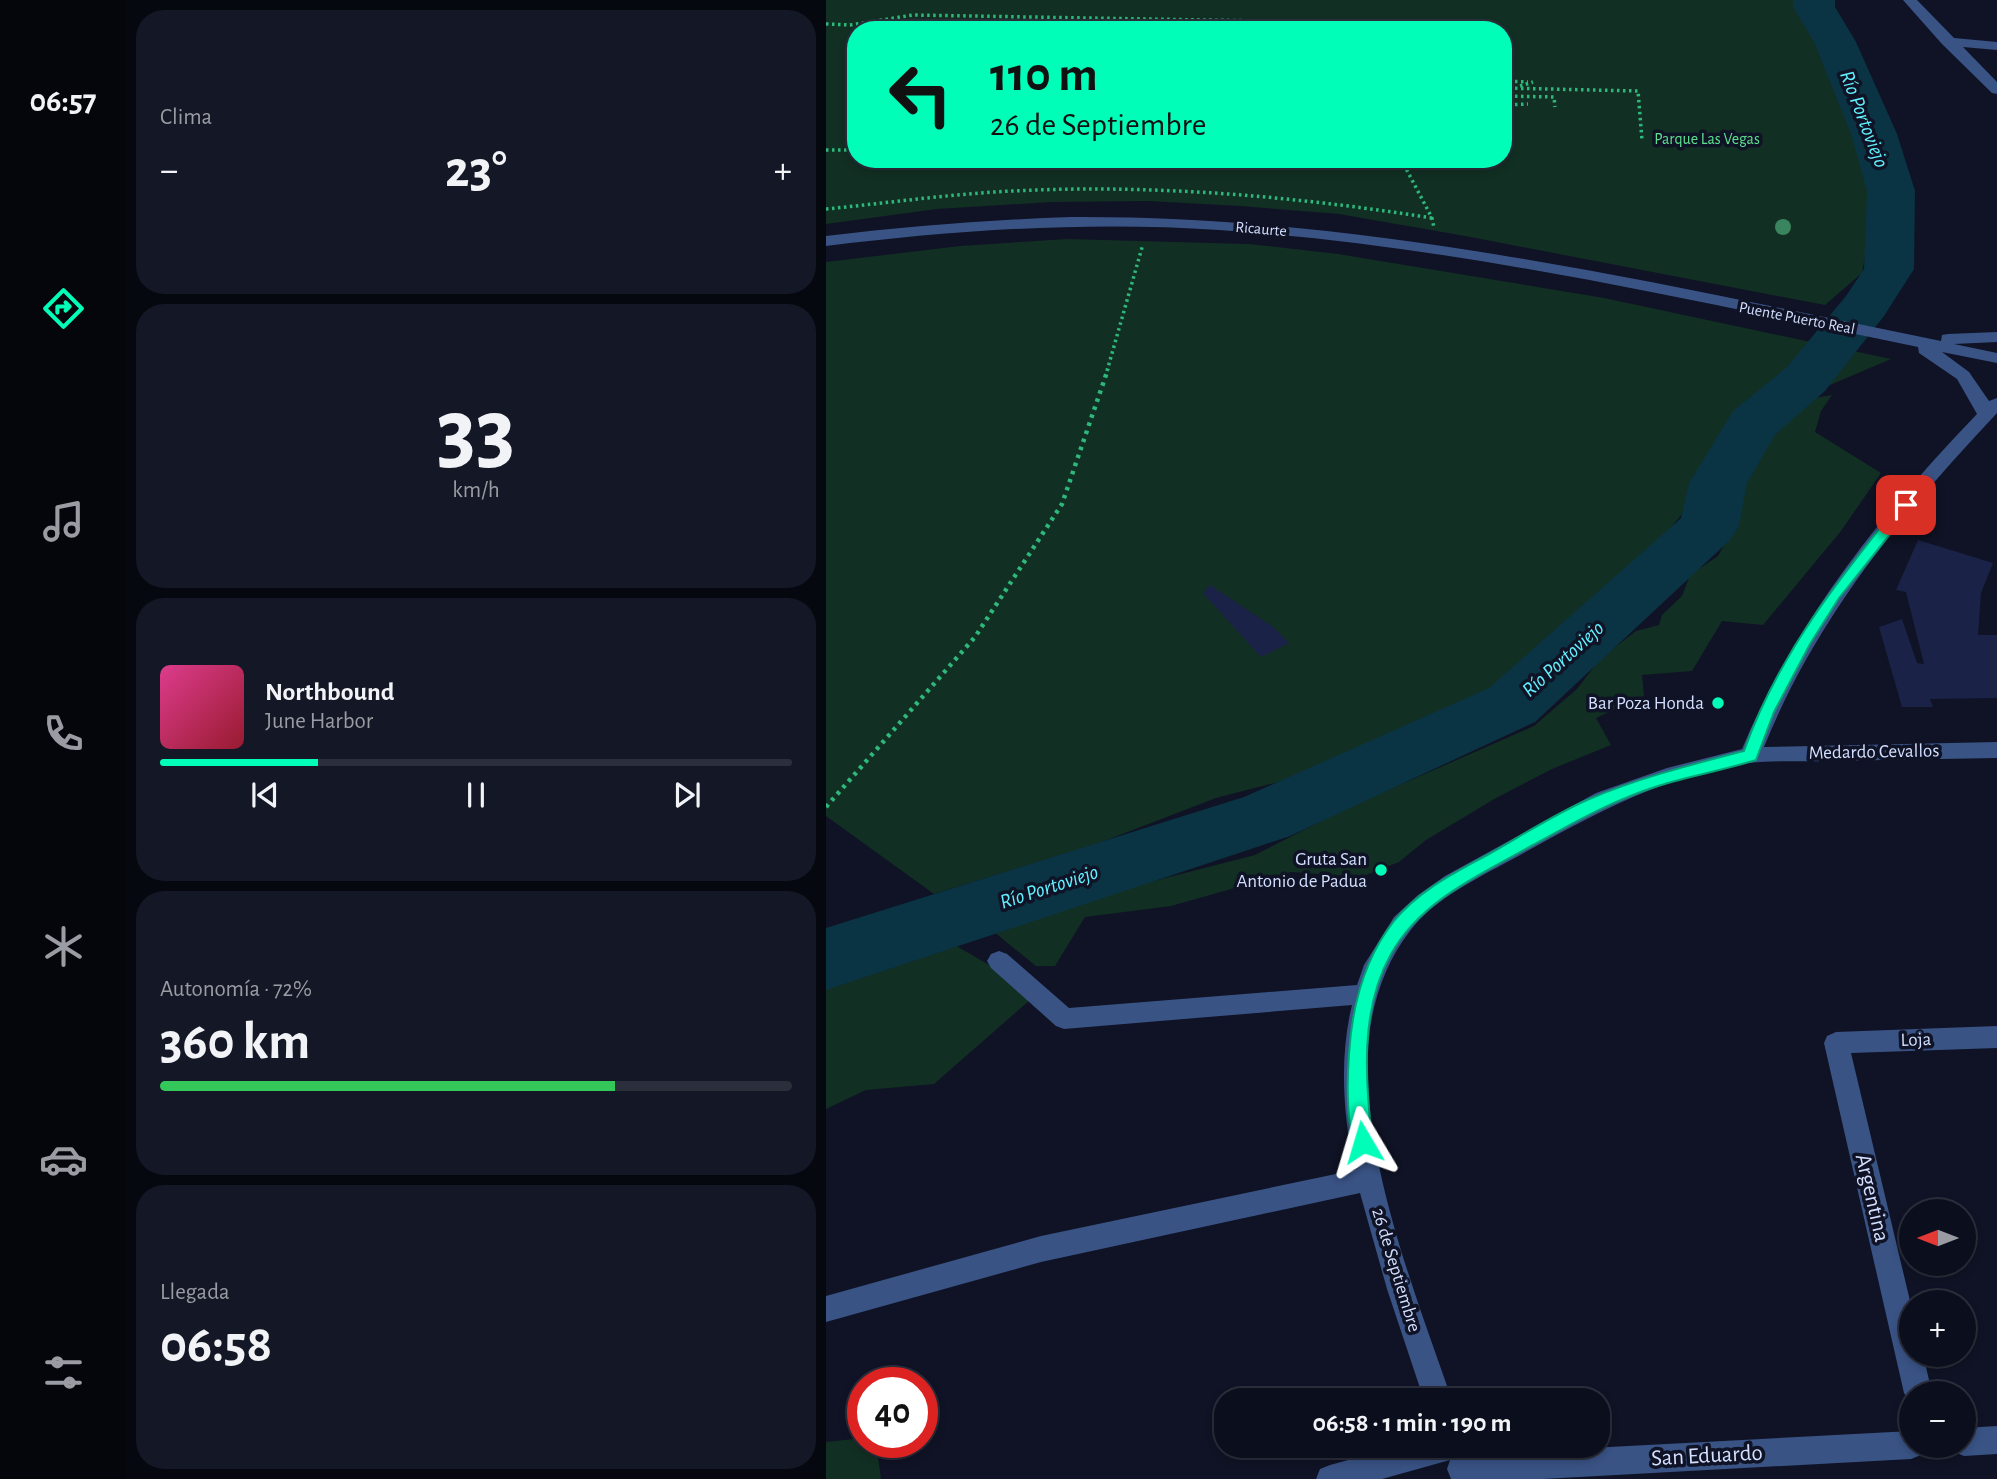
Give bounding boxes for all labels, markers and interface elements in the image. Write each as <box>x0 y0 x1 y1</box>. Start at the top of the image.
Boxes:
icon: left <box>875 49 966 140</box>
text: 110 m <box>990 51 1098 100</box>
water label: Río Portoviejo <box>1836 68 1892 170</box>
text: 06:57 <box>29 85 97 117</box>
text: Clima <box>160 106 212 129</box>
text: 26 de Septiembre <box>990 109 1206 141</box>
park label: Parque Las Vegas <box>1654 131 1760 147</box>
text: 23° <box>445 144 507 196</box>
text: − <box>160 152 178 190</box>
text: + <box>774 152 792 190</box>
street label: Ricaurte <box>1235 219 1287 239</box>
icon: directions <box>39 284 88 333</box>
street label: Puente Puerto Real <box>1738 299 1856 337</box>
text: 33 <box>437 386 515 477</box>
pin <box>1876 475 1936 535</box>
text: km/h <box>452 479 500 502</box>
icon: arrive <box>1887 486 1925 524</box>
icon: music <box>39 497 88 546</box>
water label: Río Portoviejo <box>1518 617 1608 701</box>
text: Northbound <box>265 679 394 705</box>
place label: Bar Poza Honda <box>1588 694 1704 713</box>
marker: Bar Poza Honda <box>1710 695 1726 711</box>
icon: phone <box>39 709 88 758</box>
text: June Harbor <box>265 710 373 733</box>
street label: Medardo Cevallos <box>1808 741 1940 763</box>
icon: previous <box>246 776 284 814</box>
icon: pause <box>457 776 495 814</box>
icon: next <box>668 776 706 814</box>
place label: Gruta San Antonio de Padua <box>1236 850 1367 891</box>
water label: Río Portoviejo <box>997 861 1101 913</box>
marker: Gruta San Antonio de Padua <box>1373 862 1389 878</box>
icon: climate <box>39 922 88 971</box>
text: Autonomía · 72% <box>160 978 312 1001</box>
text: 360 km <box>160 1016 310 1068</box>
street label: Loja <box>1900 1030 1932 1050</box>
position arrow <box>1326 1105 1400 1179</box>
icon: car <box>39 1135 88 1184</box>
street label: Argentina <box>1851 1152 1893 1244</box>
north arrow <box>1899 1199 1976 1276</box>
map controls <box>1899 1199 1976 1458</box>
street label: 26 de Septiembre <box>1368 1206 1424 1334</box>
text: Llegada <box>160 1281 230 1304</box>
button: + <box>1899 1290 1976 1367</box>
text: 06:58 <box>160 1319 272 1371</box>
icon: filters <box>39 1348 88 1397</box>
speed limit sign: 40 <box>847 1367 938 1458</box>
button: − <box>1899 1381 1976 1458</box>
text: 06:58 · 1 min · 190 m <box>1313 1410 1511 1436</box>
street label: San Eduardo <box>1651 1442 1763 1470</box>

